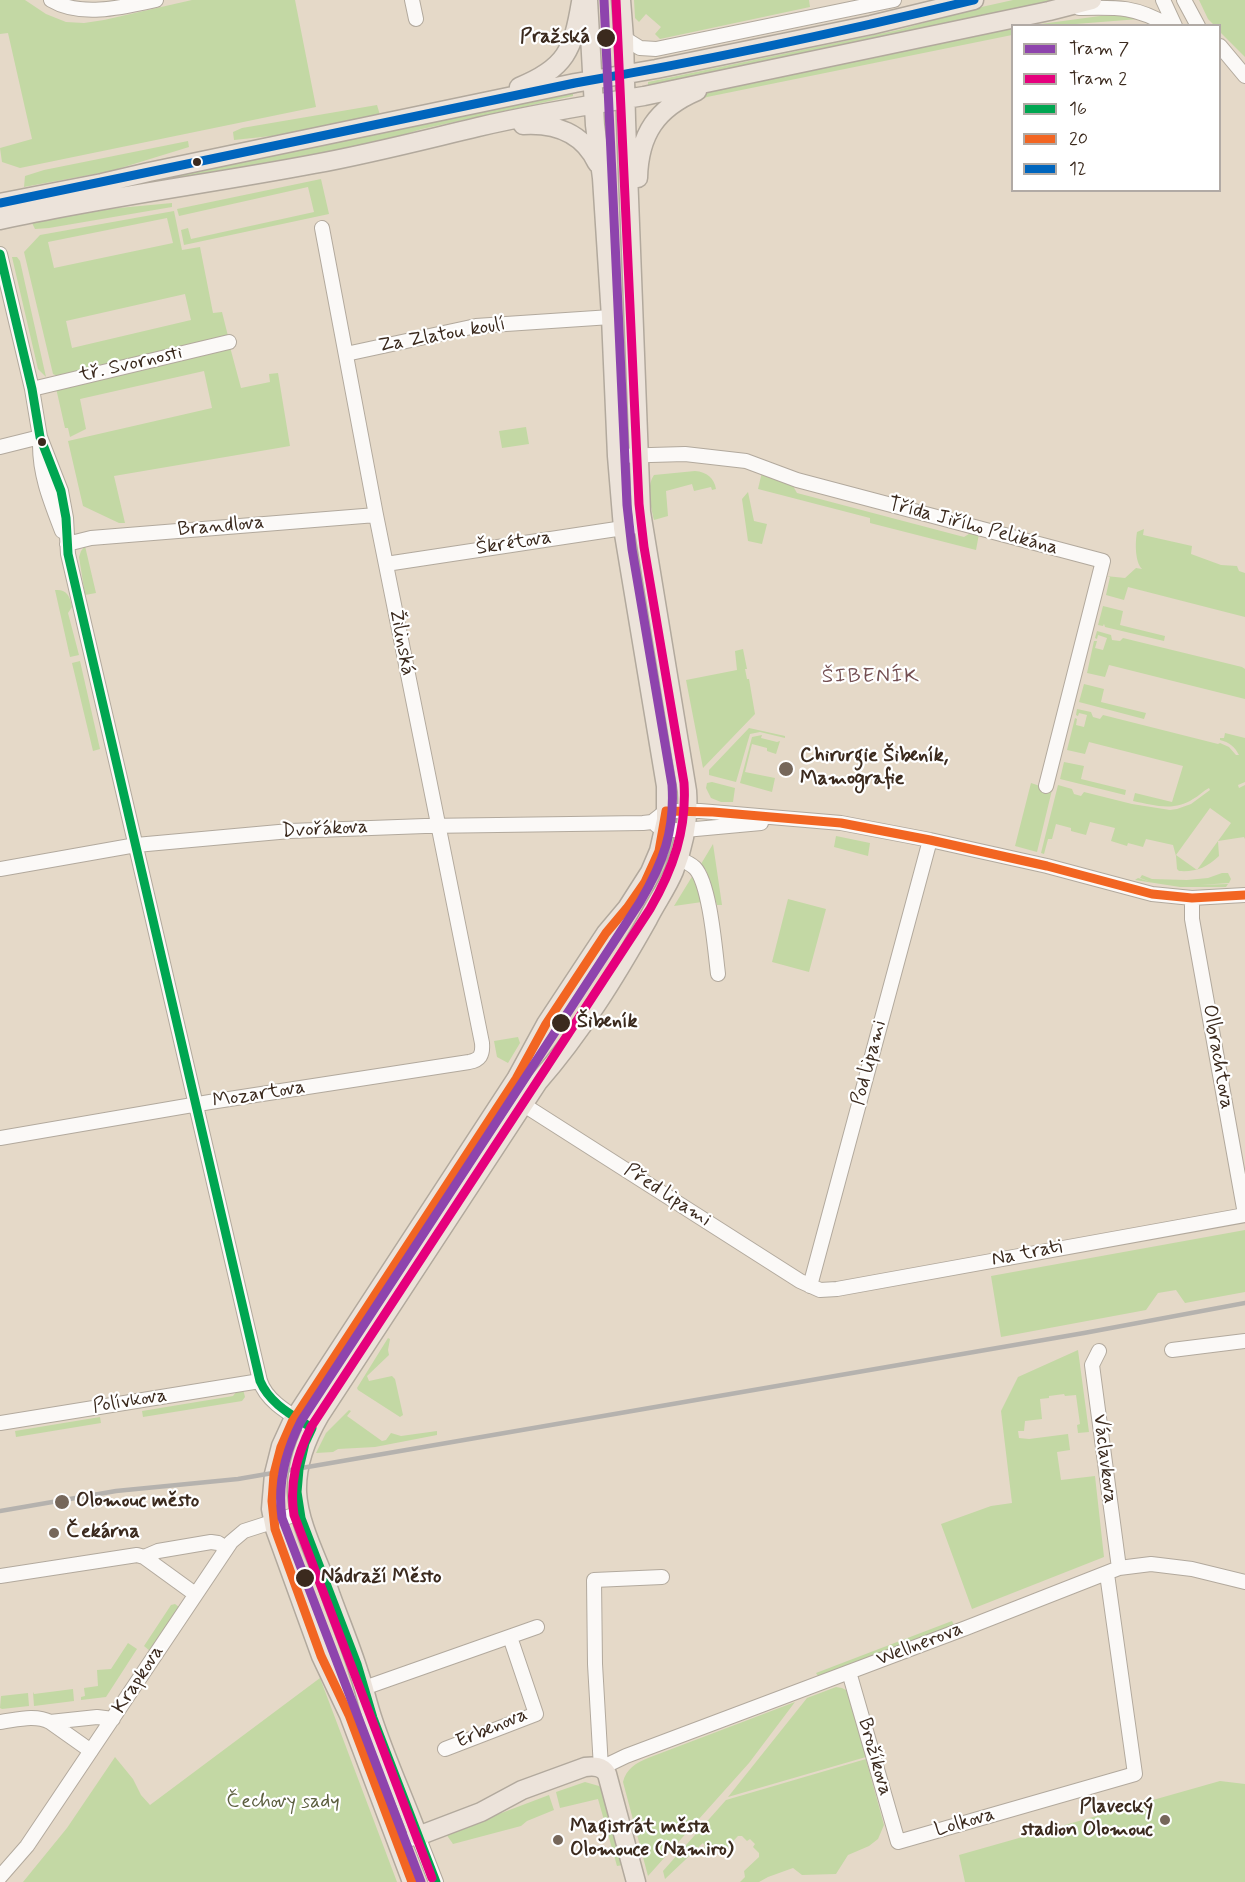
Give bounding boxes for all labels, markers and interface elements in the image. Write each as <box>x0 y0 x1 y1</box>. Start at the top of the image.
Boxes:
legend <box>1011 24 1221 192</box>
place label: Pražská <box>520 26 590 50</box>
marker: Pražská <box>595 27 617 49</box>
text: Tram 7 <box>1069 37 1129 61</box>
text: Tram 2 <box>1069 67 1127 91</box>
text: 16 <box>1069 97 1087 121</box>
text: 20 <box>1069 127 1088 151</box>
unlabelled marker <box>191 156 203 168</box>
text: 12 <box>1069 157 1087 181</box>
street label: Za Zlatou koulí <box>377 313 507 359</box>
street label: tř. Svornosti <box>77 342 185 388</box>
unlabelled marker <box>36 436 48 448</box>
street label: Třída Jiřího Pelikána <box>885 493 1061 561</box>
street label: Brandlova <box>177 511 265 543</box>
street label: Škrétova <box>475 526 553 562</box>
street label: Žilinská <box>383 608 419 678</box>
district label: ŠIBENÍK <box>820 665 922 691</box>
place label: Chirurgie Šibeník, Mamografie <box>800 745 948 792</box>
marker: Chirurgie Šibeník, Mamografie <box>777 760 795 778</box>
street label: Dvořákova <box>281 816 369 844</box>
street label: Olbrachtova <box>1196 1003 1238 1111</box>
place label: Šibeník <box>577 1011 638 1035</box>
marker: Šibeník <box>550 1012 572 1034</box>
street label: Pod lipami <box>847 1018 893 1108</box>
street label: Mozartova <box>211 1076 307 1114</box>
street label: Před lipami <box>619 1159 715 1233</box>
street label: Na trati <box>990 1235 1064 1273</box>
street label: Polívkova <box>91 1384 169 1420</box>
street label: Václavkova <box>1087 1413 1121 1505</box>
place label: Olomouc město <box>76 1490 199 1514</box>
marker: Olomouc město <box>53 1493 71 1511</box>
place label: Čekárna <box>66 1521 140 1545</box>
marker: Čekárna <box>47 1526 61 1540</box>
place label: Nádraží Město <box>321 1566 441 1590</box>
marker: Nádraží Město <box>294 1567 316 1589</box>
street label: Wellnerova <box>873 1618 967 1672</box>
street label: Krapkova <box>108 1641 170 1719</box>
street label: Erbenova <box>453 1703 531 1755</box>
street label: Brožíkova <box>851 1715 897 1799</box>
park label: Čechovy sady <box>226 1791 340 1815</box>
place label: Plavecký stadion Olomouc <box>1021 1796 1153 1843</box>
street label: Lolkova <box>932 1803 998 1843</box>
marker: Plavecký stadion Olomouc <box>1158 1813 1172 1827</box>
place label: Magistrát města Olomouce (Namiro) <box>570 1816 734 1863</box>
marker: Magistrát města Olomouce (Namiro) <box>551 1833 565 1847</box>

